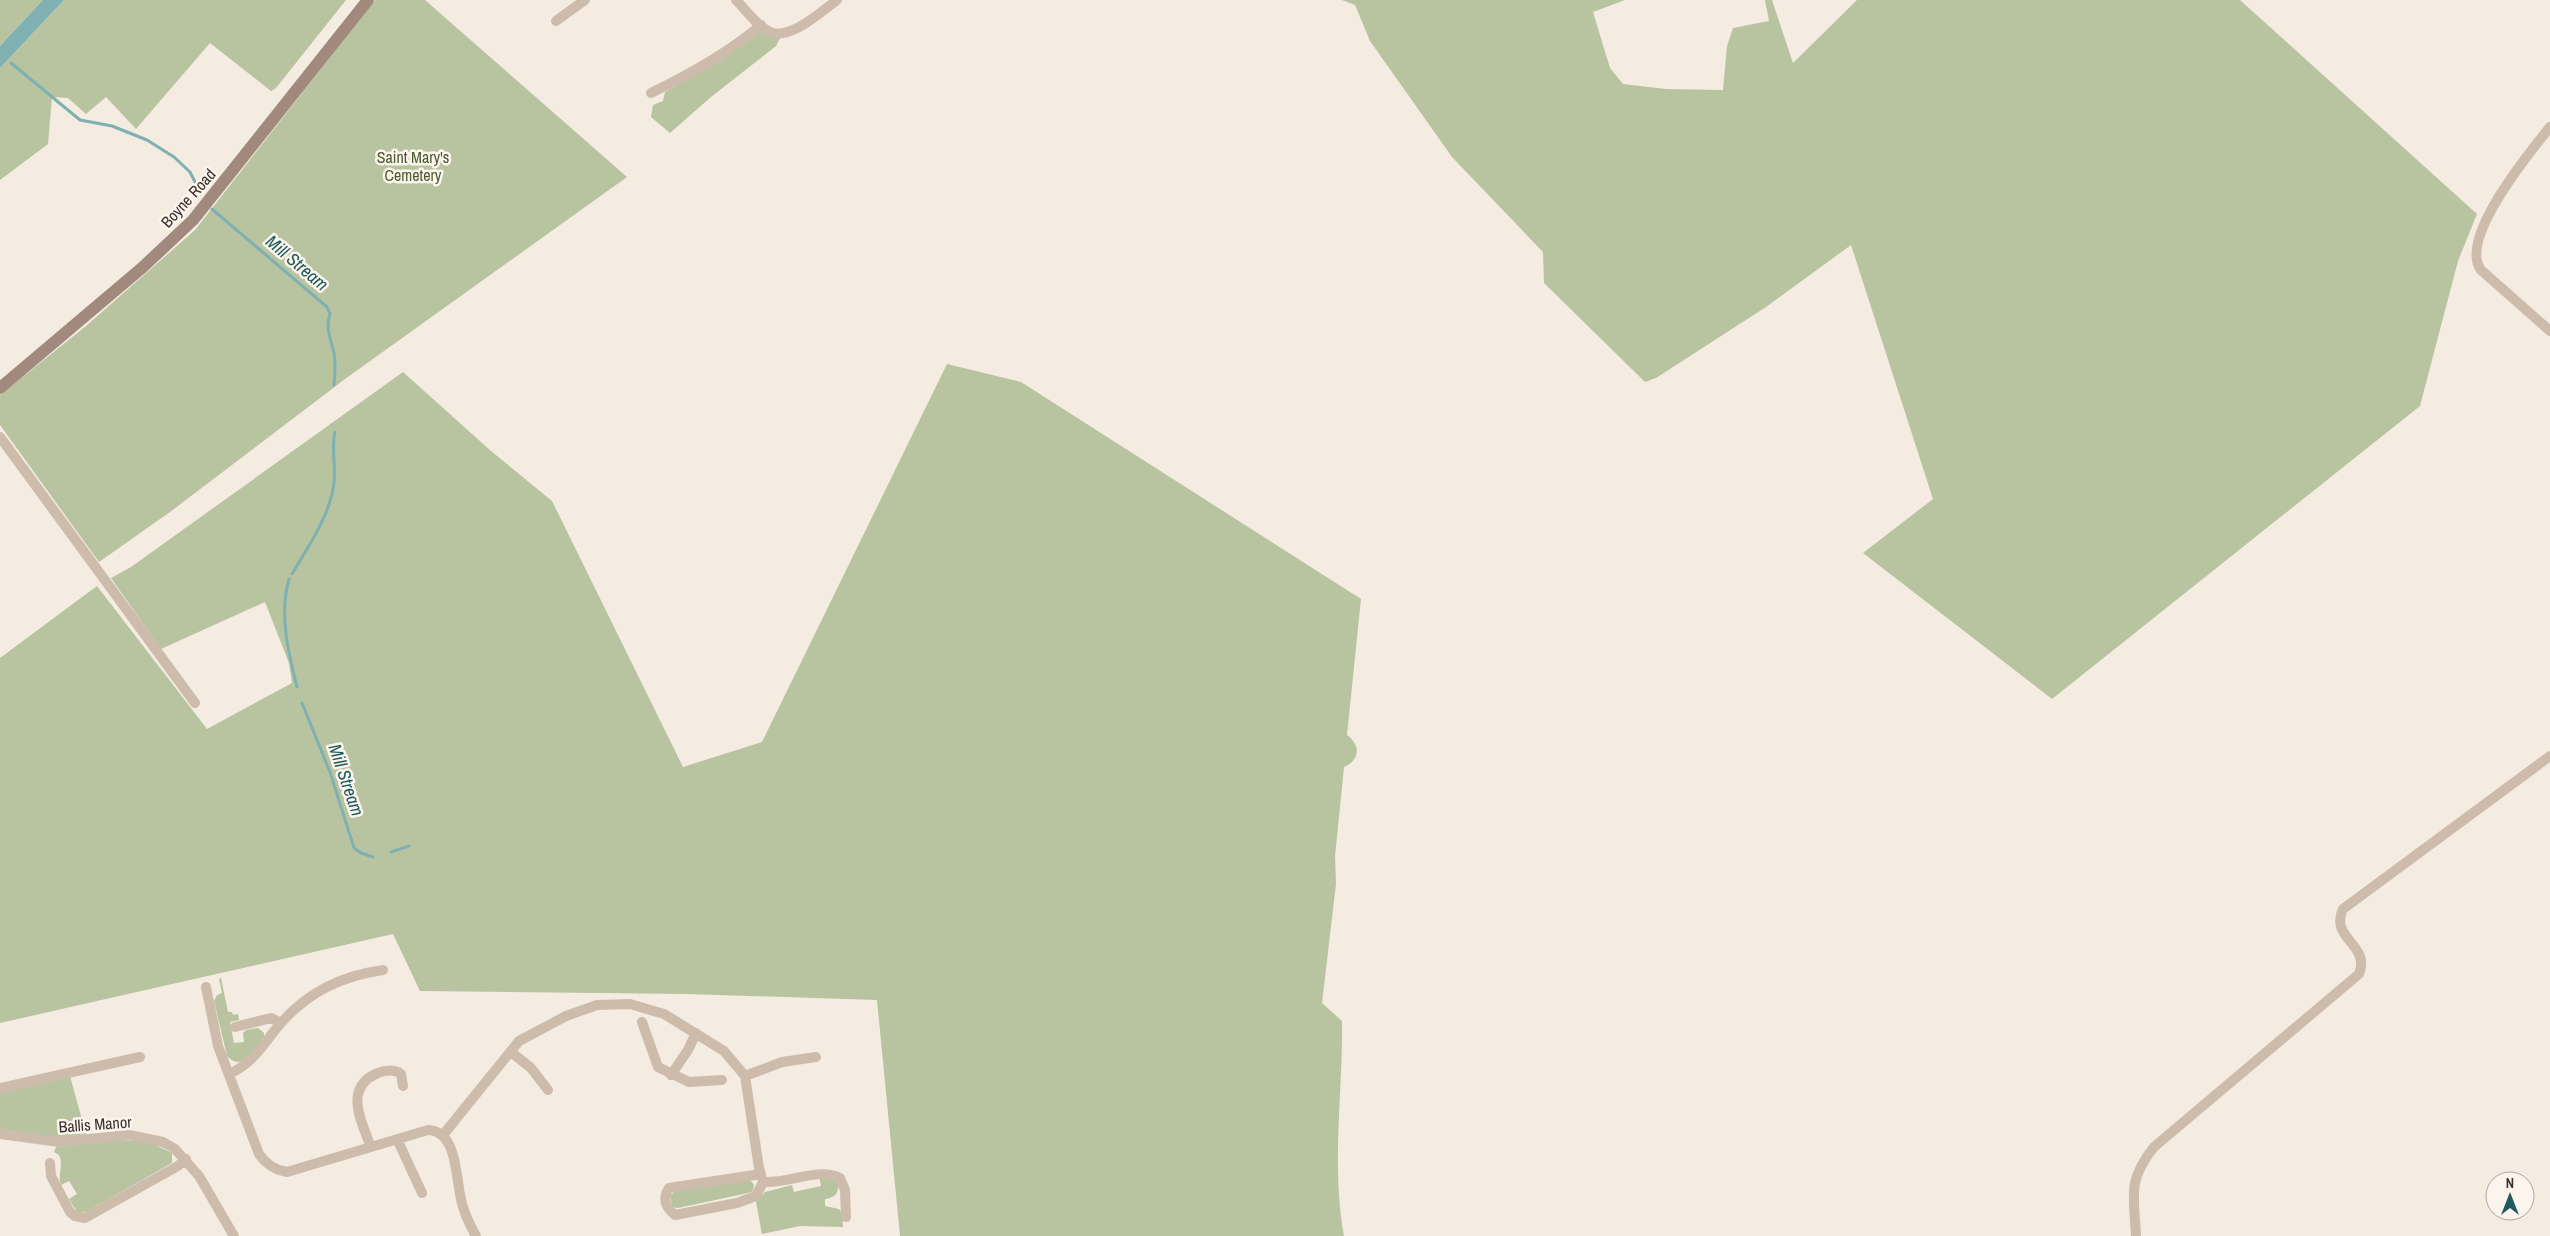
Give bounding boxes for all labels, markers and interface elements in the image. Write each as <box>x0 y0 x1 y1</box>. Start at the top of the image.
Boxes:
park label: Saint Mary's Cemetery <box>377 146 449 186</box>
street label: Boyne Road <box>156 164 220 232</box>
water label: Mill Stream <box>261 229 334 296</box>
water label: Mill Stream <box>323 740 370 819</box>
street label: Ballis Manor <box>58 1110 133 1138</box>
north arrow <box>2485 1171 2535 1221</box>
text: N <box>2506 1174 2514 1192</box>

